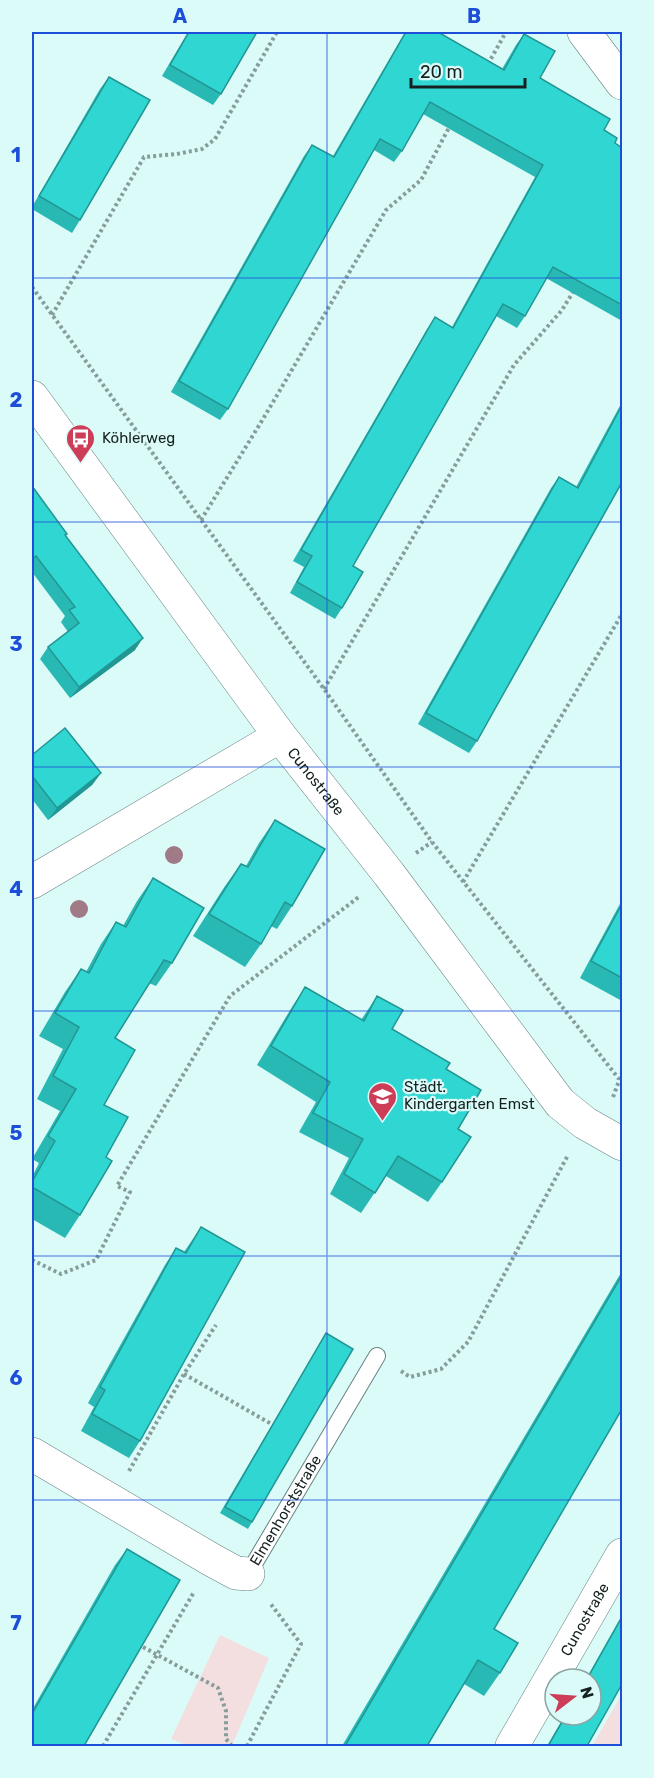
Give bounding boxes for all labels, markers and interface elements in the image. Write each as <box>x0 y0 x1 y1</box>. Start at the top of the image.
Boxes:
text: A <box>173 4 188 28</box>
text: B <box>467 4 481 28</box>
scale bar <box>411 51 525 89</box>
text: 20 m <box>420 61 462 83</box>
text: 1 <box>11 143 21 167</box>
text: 2 <box>10 388 23 412</box>
bus stop icon: Köhlerweg <box>65 422 97 464</box>
place label: Köhlerweg <box>102 429 175 447</box>
text: 3 <box>9 632 23 656</box>
street label: Cunostraße <box>284 744 348 819</box>
text: 4 <box>9 877 23 901</box>
place label: Städt. Kindergarten Emst <box>404 1078 535 1113</box>
school or university icon: Städt. Kindergarten Emst <box>367 1080 399 1122</box>
text: 5 <box>10 1121 23 1145</box>
text: 6 <box>9 1366 23 1390</box>
street label: Elmenhorststraße <box>246 1452 325 1569</box>
street label: Cunostraße <box>557 1580 613 1659</box>
text: 7 <box>10 1611 22 1635</box>
north arrow <box>543 1667 603 1727</box>
text: N <box>576 1684 598 1701</box>

